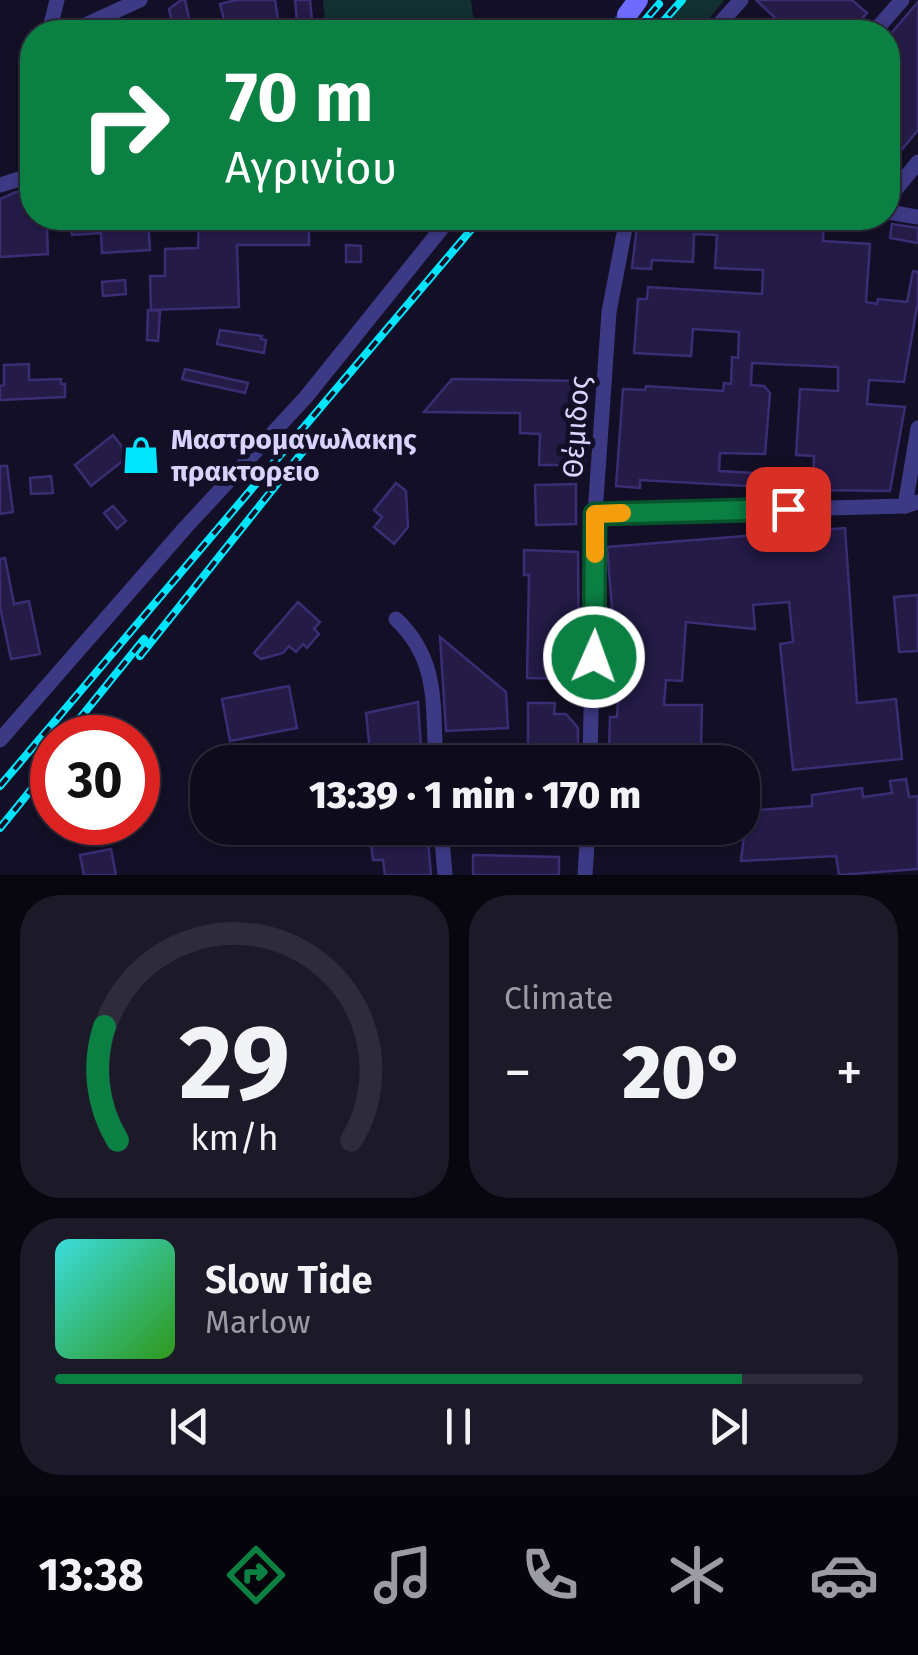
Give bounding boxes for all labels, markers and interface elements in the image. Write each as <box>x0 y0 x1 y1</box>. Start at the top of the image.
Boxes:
text: 70 m <box>225 56 374 140</box>
icon: right <box>60 60 190 190</box>
text: Αγρινίου <box>225 141 397 195</box>
street label: Θέμιδος <box>556 375 596 479</box>
place label: Μαστρομανωλακης πρακτορειο <box>170 423 417 488</box>
shop icon: Μαστρομανωλακης πρακτορειο <box>120 434 162 476</box>
pin <box>746 467 831 552</box>
icon: arrive <box>761 482 816 537</box>
position arrow <box>542 605 646 709</box>
speed limit sign: 30 <box>30 715 160 845</box>
text: 13:39 · 1 min · 170 m <box>309 772 641 818</box>
text: Climate <box>504 979 613 1017</box>
text: 29 <box>179 1001 290 1126</box>
text: 20° <box>622 1028 745 1118</box>
text: − <box>504 1040 532 1106</box>
text: + <box>836 1040 863 1106</box>
text: km/h <box>190 1117 279 1159</box>
text: Slow Tide <box>205 1257 373 1303</box>
text: Marlow <box>205 1303 311 1341</box>
icon: previous <box>162 1399 217 1454</box>
icon: pause <box>431 1399 486 1454</box>
icon: next <box>701 1399 756 1454</box>
icon: directions <box>221 1540 291 1610</box>
icon: music <box>368 1540 438 1610</box>
icon: phone <box>515 1540 585 1610</box>
icon: climate <box>662 1540 732 1610</box>
icon: car <box>809 1540 879 1610</box>
text: 13:38 <box>39 1548 144 1602</box>

